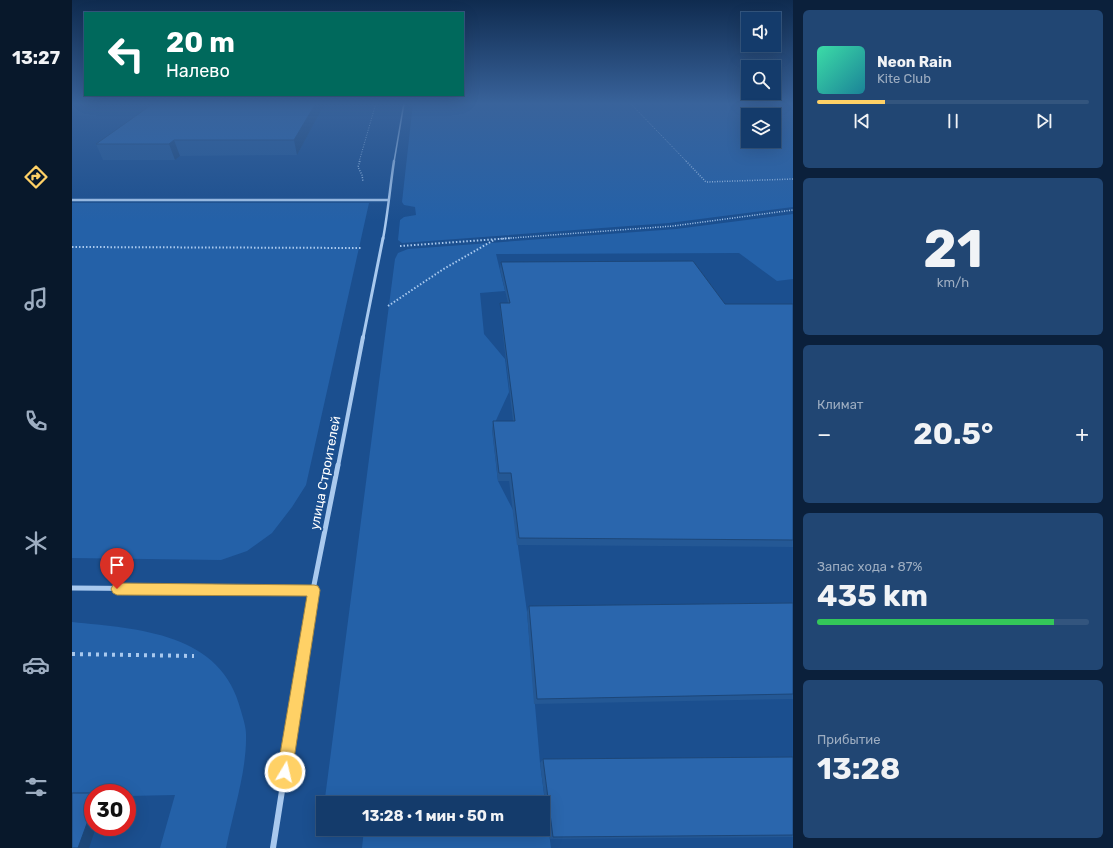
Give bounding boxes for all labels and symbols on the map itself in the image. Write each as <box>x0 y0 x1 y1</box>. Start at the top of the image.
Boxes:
street label: улица Строителей <box>307 415 343 531</box>
pin <box>100 548 134 589</box>
position arrow <box>264 751 306 793</box>
speed limit sign: 30 <box>84 784 136 836</box>

